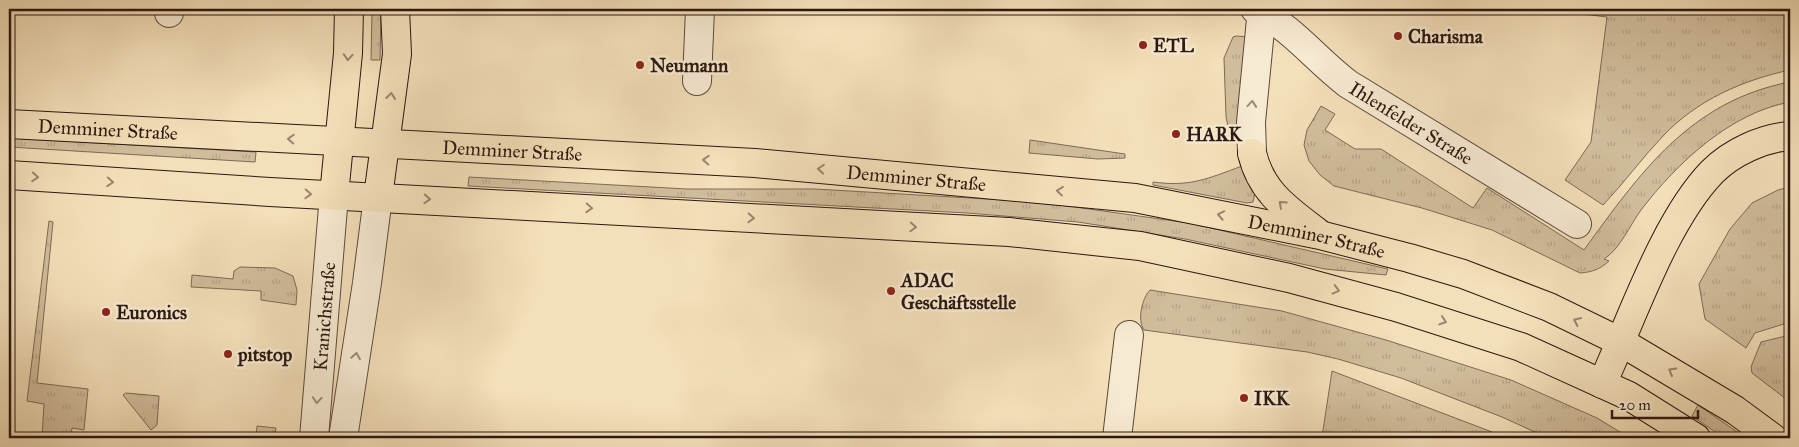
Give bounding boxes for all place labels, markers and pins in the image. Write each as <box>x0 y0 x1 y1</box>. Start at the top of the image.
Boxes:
place label: Charisma <box>1408 25 1484 48</box>
marker: Charisma <box>1392 30 1404 42</box>
place label: ETL <box>1153 34 1195 57</box>
marker: ETL <box>1137 39 1149 51</box>
place label: Neumann <box>650 54 729 77</box>
marker: Neumann <box>634 59 646 71</box>
place label: HARK <box>1186 123 1244 146</box>
marker: HARK <box>1170 128 1182 140</box>
place label: ADAC Geschäftsstelle <box>899 269 1016 314</box>
marker: ADAC Geschäftsstelle <box>885 285 897 297</box>
place label: Euronics <box>116 301 187 324</box>
marker: Euronics <box>100 306 112 318</box>
place label: pitstop <box>237 343 293 367</box>
marker: pitstop <box>222 348 234 360</box>
place label: IKK <box>1254 387 1291 410</box>
marker: IKK <box>1238 392 1250 404</box>

